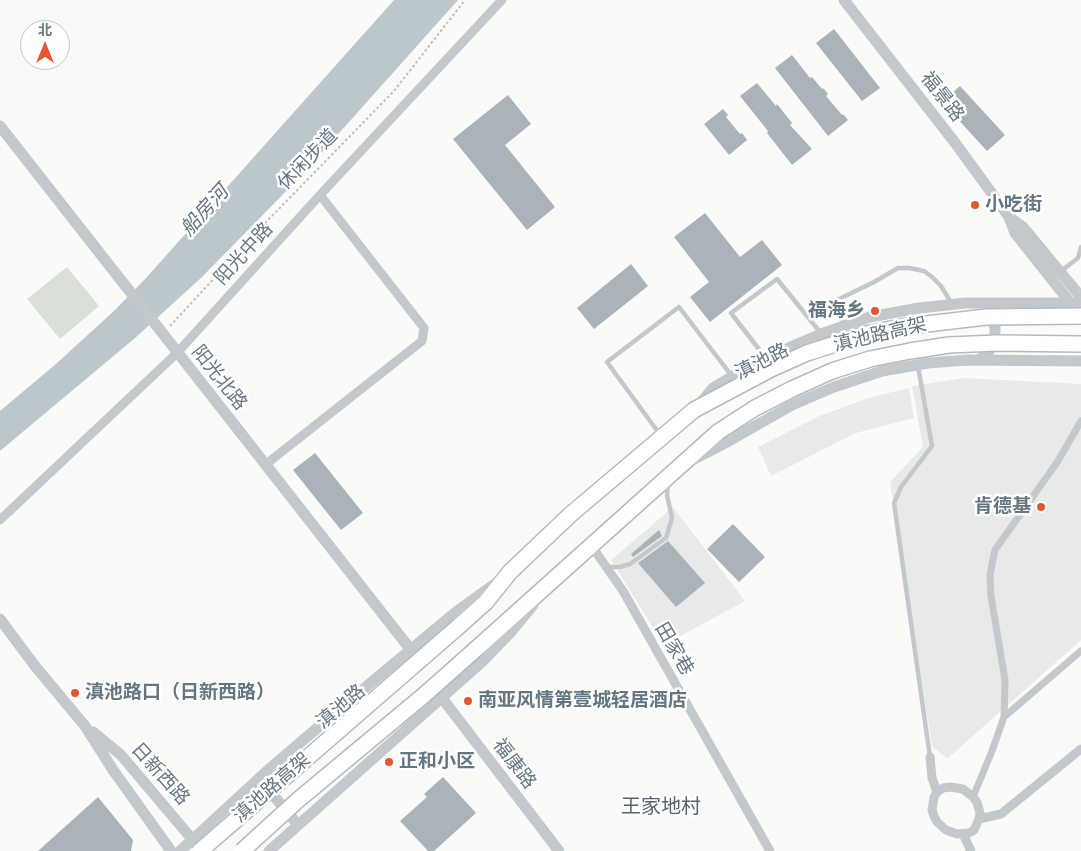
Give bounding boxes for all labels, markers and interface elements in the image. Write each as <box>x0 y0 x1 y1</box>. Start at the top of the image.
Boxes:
north arrow <box>20 20 70 70</box>
text: 北 <box>38 22 52 39</box>
street label: 福景路 <box>915 68 969 126</box>
street label: 休闲步道 <box>273 125 343 195</box>
water label: 船房河 <box>176 181 234 241</box>
place label: 小吃街 <box>985 194 1042 216</box>
marker: 小吃街 <box>969 199 981 211</box>
street label: 阳光中路 <box>210 218 278 290</box>
place label: 福海乡 <box>808 300 865 322</box>
marker: 福海乡 <box>869 305 881 317</box>
street label: 滇池路高架 <box>831 313 929 357</box>
street label: 滇池路 <box>731 339 793 385</box>
street label: 阳光北路 <box>187 341 251 415</box>
place label: 肯德基 <box>974 496 1031 518</box>
marker: 肯德基 <box>1035 501 1047 513</box>
street label: 田家巷 <box>650 619 698 679</box>
street label: 滇池路 <box>312 680 370 734</box>
place label: 滇池路口（日新西路） <box>85 682 275 704</box>
marker: 滇池路口（日新西路） <box>69 687 81 699</box>
place label: 南亚风情第壹城轻居酒店 <box>478 690 687 712</box>
marker: 南亚风情第壹城轻居酒店 <box>462 695 474 707</box>
street label: 福康路 <box>488 734 540 794</box>
street label: 日新西路 <box>126 738 194 810</box>
street label: 滇池路高架 <box>229 748 315 828</box>
place label: 正和小区 <box>399 751 475 773</box>
marker: 正和小区 <box>383 756 395 768</box>
district label: 王家地村 <box>621 795 701 819</box>

